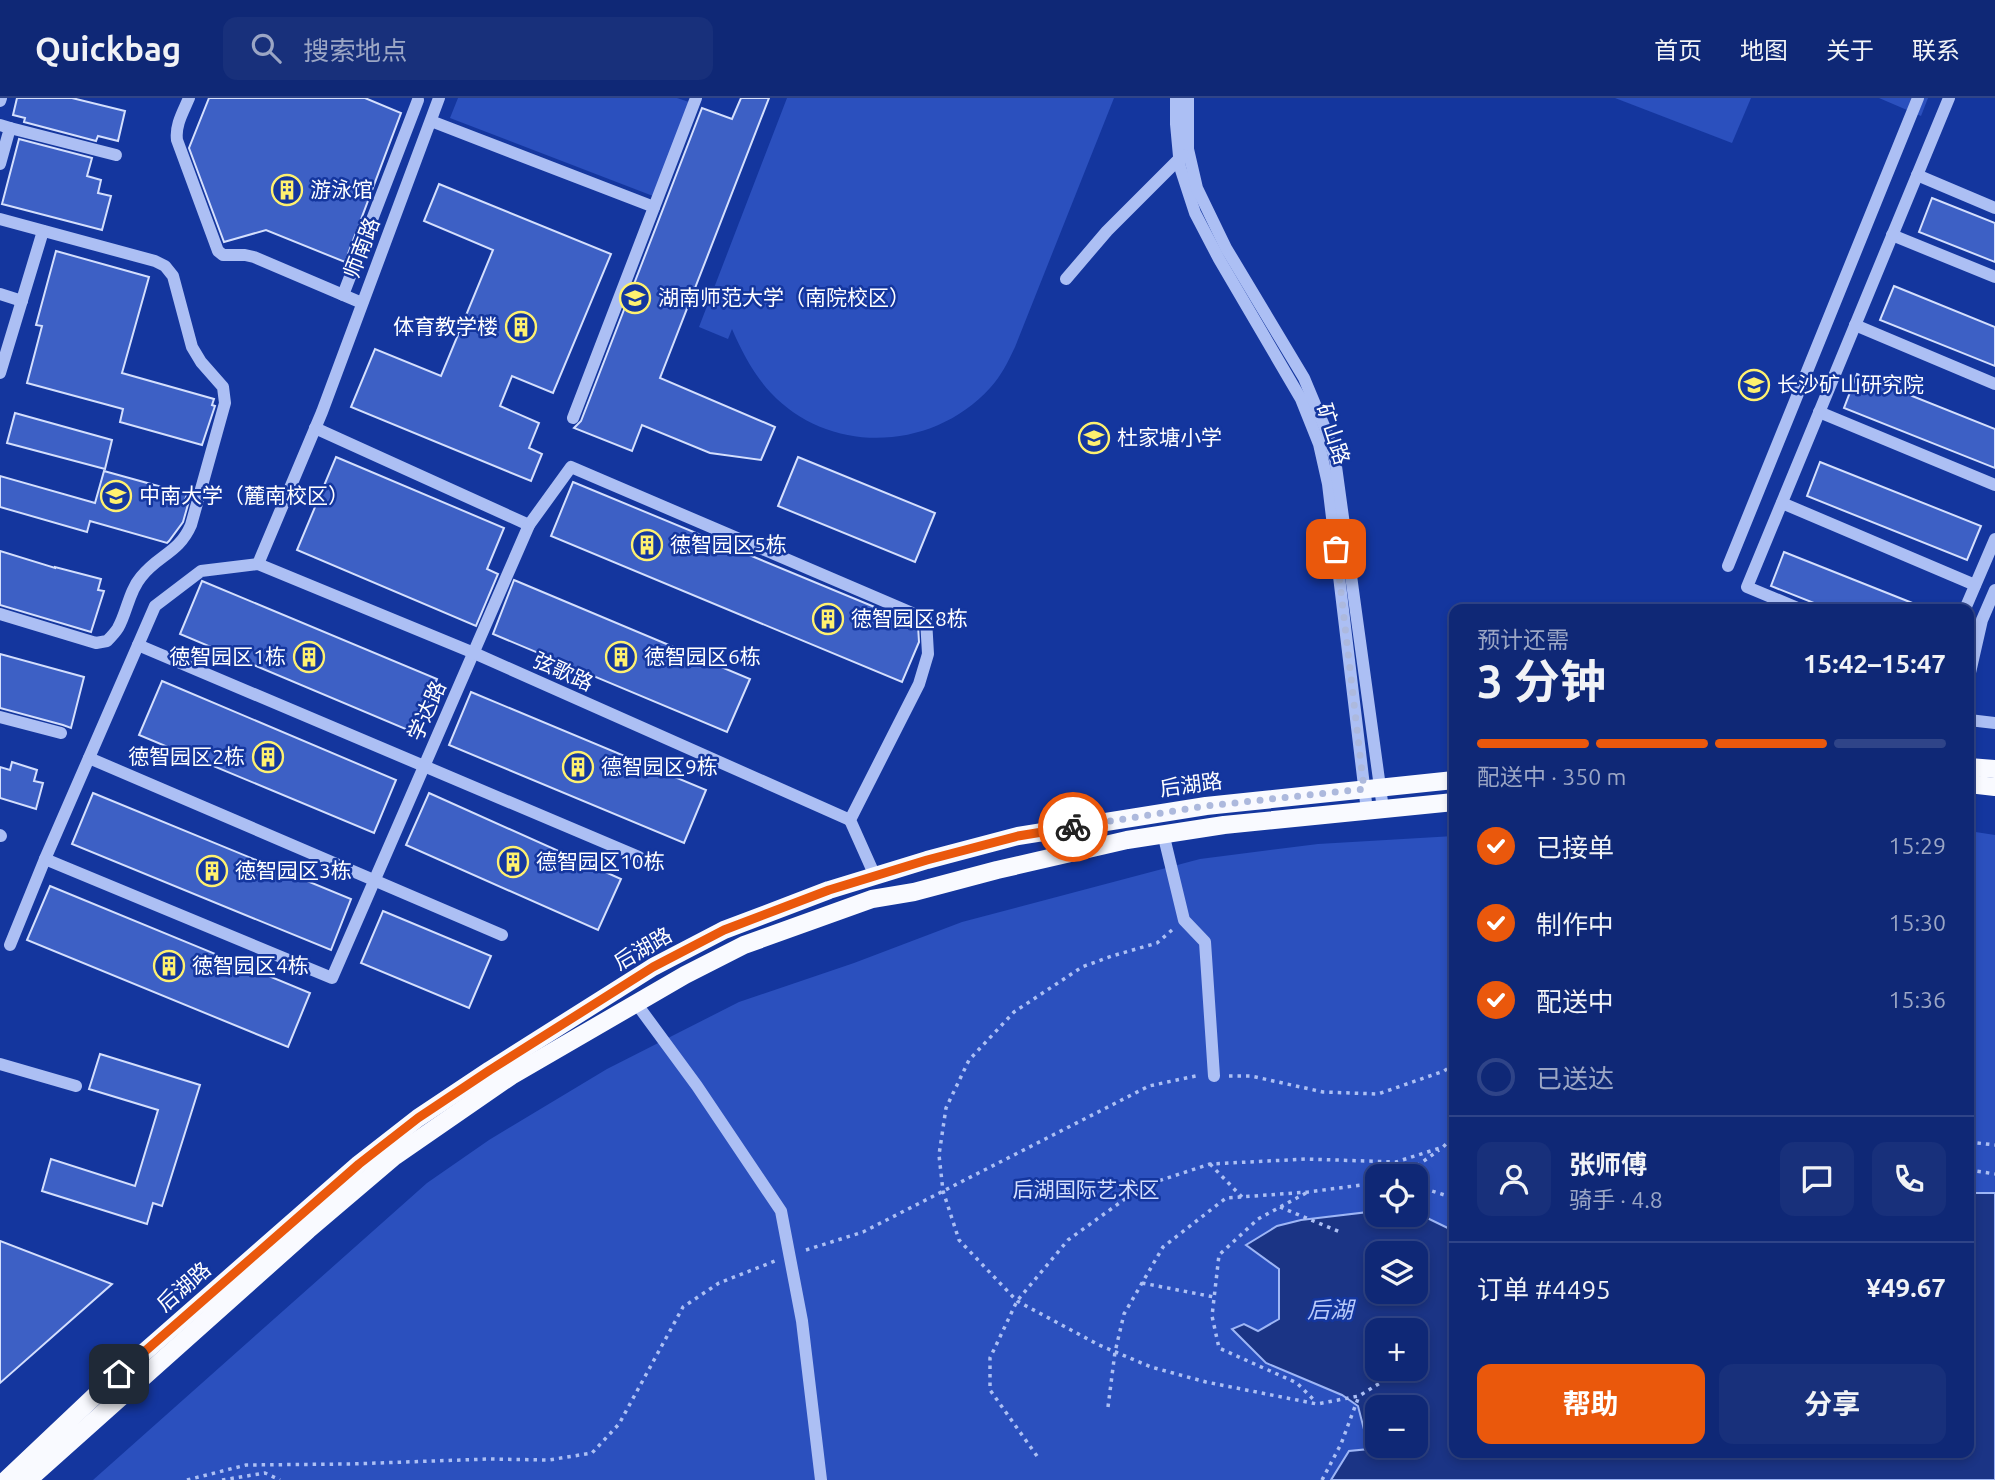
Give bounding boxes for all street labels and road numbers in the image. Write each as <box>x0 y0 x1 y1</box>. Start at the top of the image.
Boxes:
street label: 师南路 <box>339 214 384 281</box>
street label: 矿山路 <box>1313 400 1355 467</box>
street label: 弦歌路 <box>530 647 597 695</box>
street label: 学达路 <box>402 677 450 744</box>
street label: 后湖路 <box>1158 768 1224 800</box>
street label: 后湖路 <box>609 922 676 974</box>
street label: 后湖路 <box>152 1257 215 1316</box>

